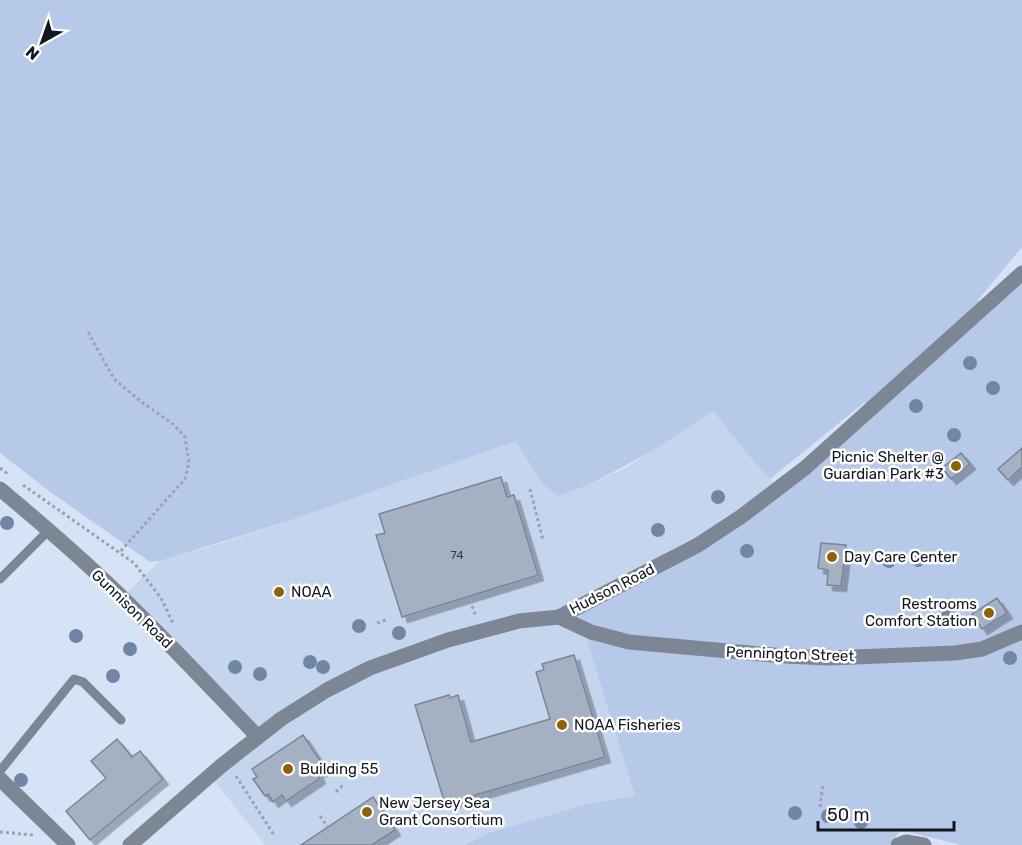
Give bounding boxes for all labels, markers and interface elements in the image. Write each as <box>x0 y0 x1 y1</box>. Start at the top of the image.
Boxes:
north arrow <box>12 12 72 72</box>
text: N <box>22 42 43 64</box>
place label: Picnic Shelter @ Guardian Park #3 <box>823 448 944 483</box>
marker: Picnic Shelter @ Guardian Park #3 <box>949 459 963 473</box>
house number: 74 <box>450 548 464 562</box>
place label: Day Care Center <box>844 548 958 566</box>
marker: Day Care Center <box>825 550 839 564</box>
street label: Hudson Road <box>566 560 658 618</box>
street label: Gunnison Road <box>88 566 176 652</box>
place label: NOAA <box>291 583 332 601</box>
marker: NOAA <box>272 585 286 599</box>
place label: Restrooms Comfort Station <box>865 595 977 630</box>
marker: Restrooms Comfort Station <box>982 606 996 620</box>
street label: Pennington Street <box>726 643 855 665</box>
place label: NOAA Fisheries <box>574 716 681 734</box>
marker: NOAA Fisheries <box>555 718 569 732</box>
place label: Building 55 <box>300 760 379 778</box>
marker: Building 55 <box>281 762 295 776</box>
place label: New Jersey Sea Grant Consortium <box>379 794 503 829</box>
scale bar <box>818 794 954 832</box>
text: 50 m <box>827 804 870 826</box>
marker: New Jersey Sea Grant Consortium <box>360 805 374 819</box>

